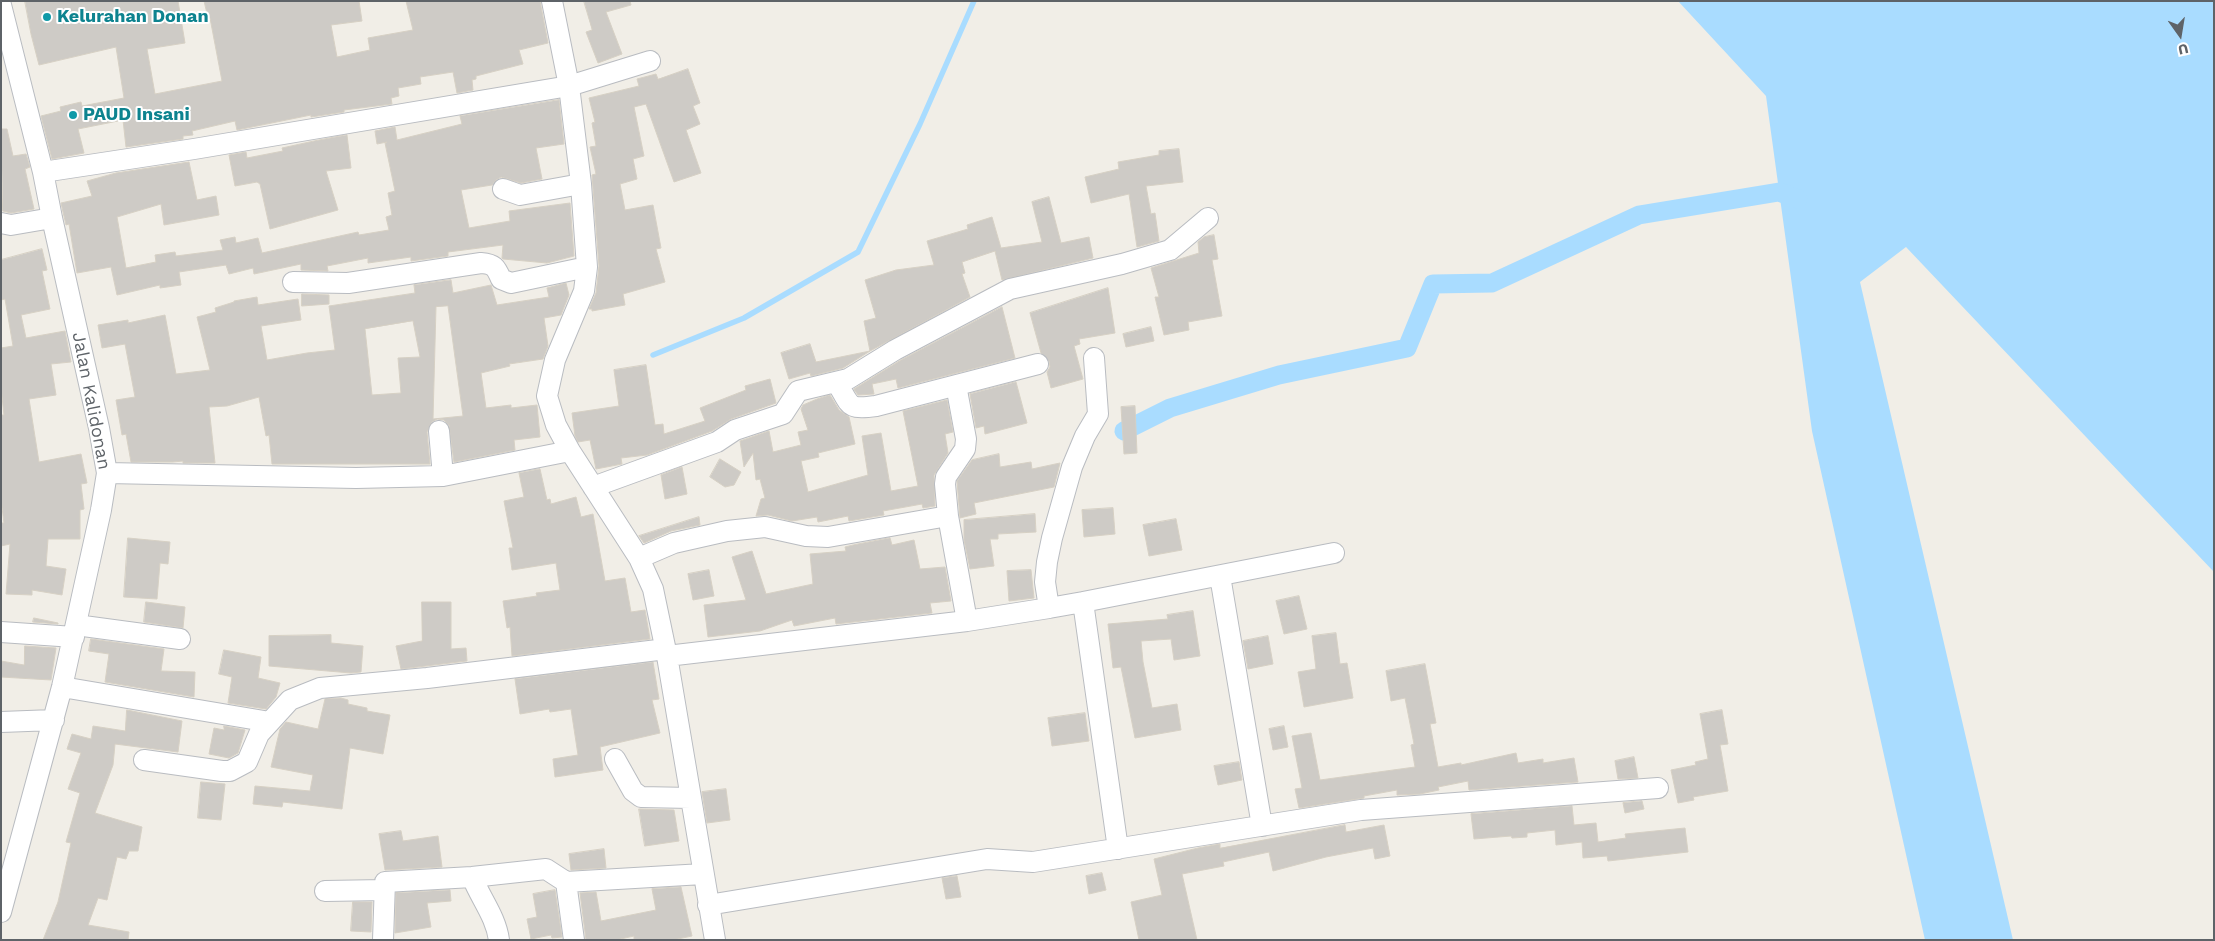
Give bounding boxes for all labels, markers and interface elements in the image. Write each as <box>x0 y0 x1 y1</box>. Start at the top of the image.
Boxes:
place label: Kelurahan Donan <box>57 6 209 28</box>
north arrow <box>2155 10 2205 60</box>
marker: Kelurahan Donan <box>41 11 53 23</box>
text: U <box>2177 41 2190 59</box>
place label: PAUD Insani <box>83 104 190 126</box>
marker: PAUD Insani <box>67 109 79 121</box>
street label: Jalan Kalidonan <box>67 330 115 472</box>

